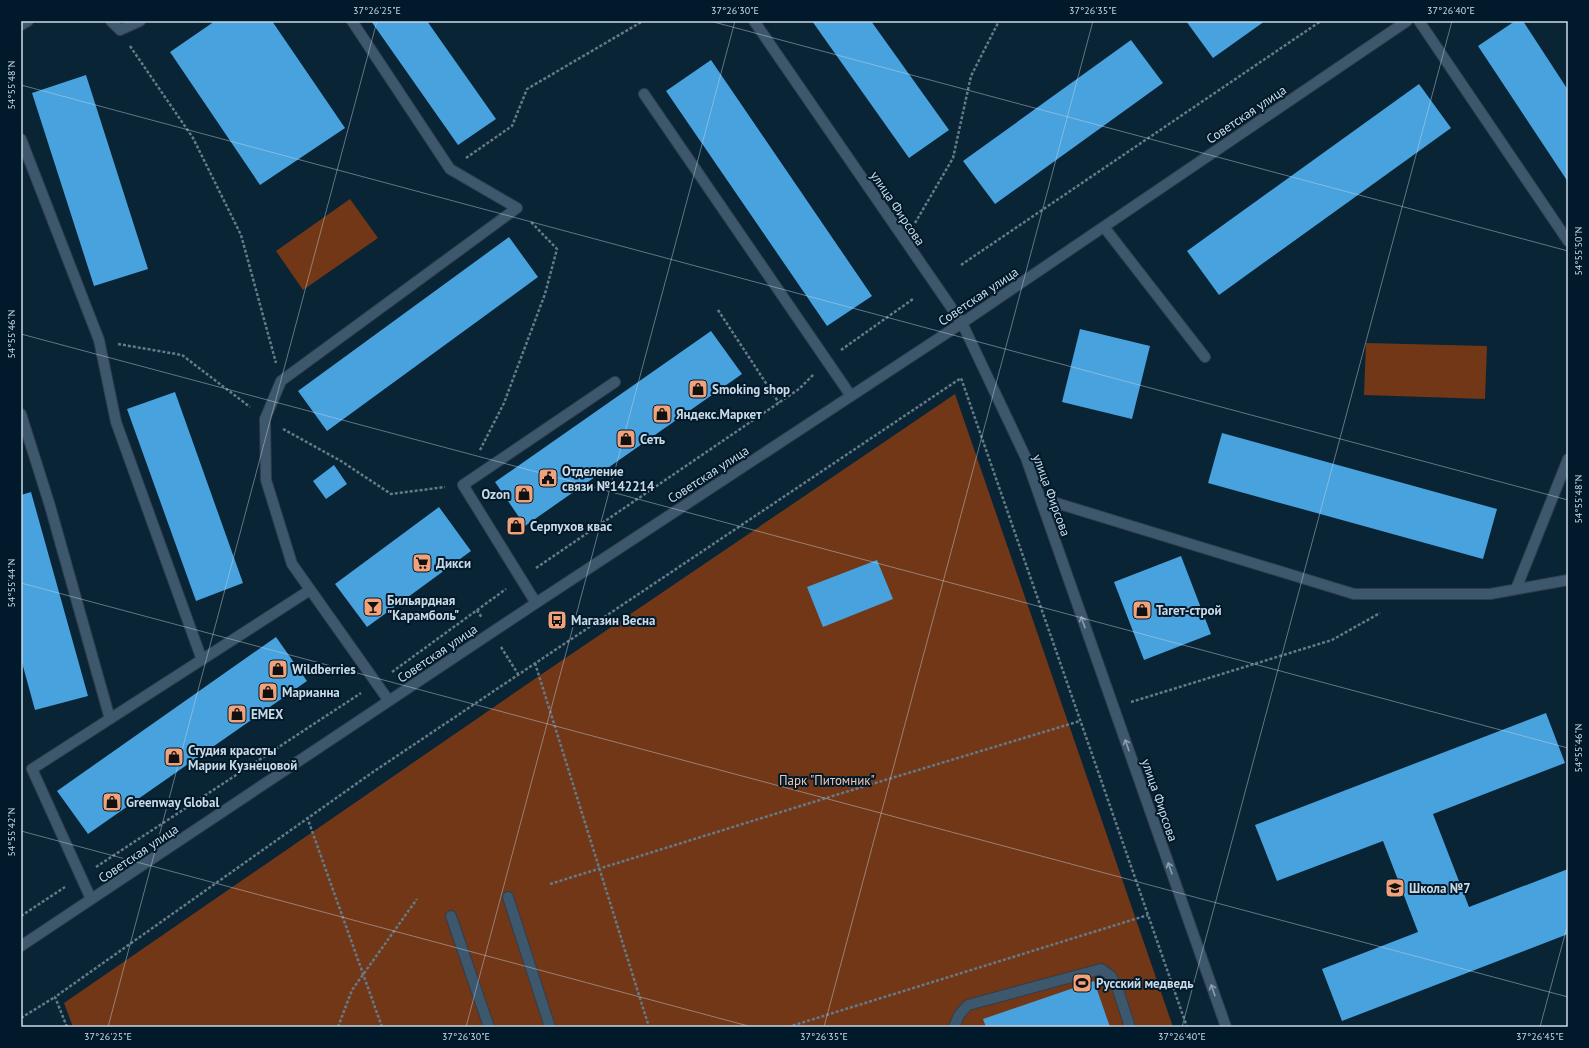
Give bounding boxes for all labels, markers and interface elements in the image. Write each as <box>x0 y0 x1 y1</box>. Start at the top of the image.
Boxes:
text: 37°26'25"E <box>353 4 401 17</box>
text: 37°26'30"E <box>711 4 759 17</box>
text: 37°26'35"E <box>1069 4 1117 17</box>
text: 37°26'40"E <box>1427 4 1475 17</box>
text: 54°55'48"N <box>5 60 18 110</box>
street label: Советская улица <box>1203 81 1290 148</box>
street label: улица Фирсова <box>866 168 929 249</box>
text: 54°55'50"N <box>1572 226 1585 276</box>
street label: Советская улица <box>935 263 1022 330</box>
text: 54°55'46"N <box>5 309 18 359</box>
shop icon: Smoking shop <box>687 378 709 400</box>
place label: Smoking shop <box>712 381 790 398</box>
shop icon: Яндекс.Маркет <box>651 403 673 425</box>
place label: Яндекс.Маркет <box>676 406 762 423</box>
shop icon: Сеть <box>615 428 637 450</box>
place label: Сеть <box>640 431 666 448</box>
street label: Советская улица <box>665 442 752 507</box>
street label: улица Фирсова <box>1029 452 1074 539</box>
place label: Отделение связи №142214 <box>562 463 655 495</box>
public building icon: Отделение связи №142214 <box>537 467 559 489</box>
text: 54°55'48"N <box>1572 474 1585 524</box>
shop icon: Ozon <box>513 483 535 505</box>
place label: Ozon <box>482 486 510 503</box>
shop icon: Серпухов квас <box>505 515 527 537</box>
place label: Серпухов квас <box>530 518 612 535</box>
supermarket icon: Дикси <box>411 552 433 574</box>
place label: Дикси <box>436 555 471 572</box>
text: 54°55'44"N <box>5 558 18 608</box>
place label: Бильярдная "Карамболь" <box>387 592 459 624</box>
bar icon: Бильярдная "Карамболь" <box>362 596 384 618</box>
shop icon: Тагет-строй <box>1131 599 1153 621</box>
place label: Тагет-строй <box>1156 602 1222 619</box>
bus stop icon: Магазин Весна <box>546 609 568 631</box>
place label: Магазин Весна <box>571 612 655 629</box>
one-way arrow <box>1079 617 1087 629</box>
street label: Советская улица <box>394 620 481 687</box>
shop icon: Wildberries <box>267 658 289 680</box>
place label: Wildberries <box>292 661 356 678</box>
shop icon: Марианна <box>257 681 279 703</box>
place label: Марианна <box>282 684 340 701</box>
shop icon: EMEX <box>226 703 248 725</box>
place label: EMEX <box>251 706 284 723</box>
text: 54°55'46"N <box>1572 723 1585 773</box>
one-way arrow <box>1122 739 1130 751</box>
place label: Студия красоты Марии Кузнецовой <box>188 742 297 774</box>
shop icon: Студия красоты Марии Кузнецовой <box>163 746 185 768</box>
street label: улица Фирсова <box>1137 757 1182 844</box>
park label: Парк "Питомник" <box>779 772 875 789</box>
shop icon: Greenway Global <box>101 791 123 813</box>
place label: Greenway Global <box>126 794 220 811</box>
text: 54°55'42"N <box>5 807 18 857</box>
street label: Советская улица <box>95 820 182 887</box>
one-way arrow <box>1165 862 1173 874</box>
school or university icon: Школа №7 <box>1384 877 1406 899</box>
place label: Школа №7 <box>1409 880 1471 897</box>
sports icon: Русский медведь <box>1071 972 1093 994</box>
place label: Русский медведь <box>1096 975 1194 992</box>
one-way arrow <box>1208 985 1216 997</box>
text: 37°26'25"E <box>84 1030 132 1043</box>
text: 37°26'30"E <box>442 1030 490 1043</box>
text: 37°26'35"E <box>800 1030 848 1043</box>
text: 37°26'40"E <box>1158 1030 1206 1043</box>
text: 37°26'45"E <box>1516 1030 1564 1043</box>

